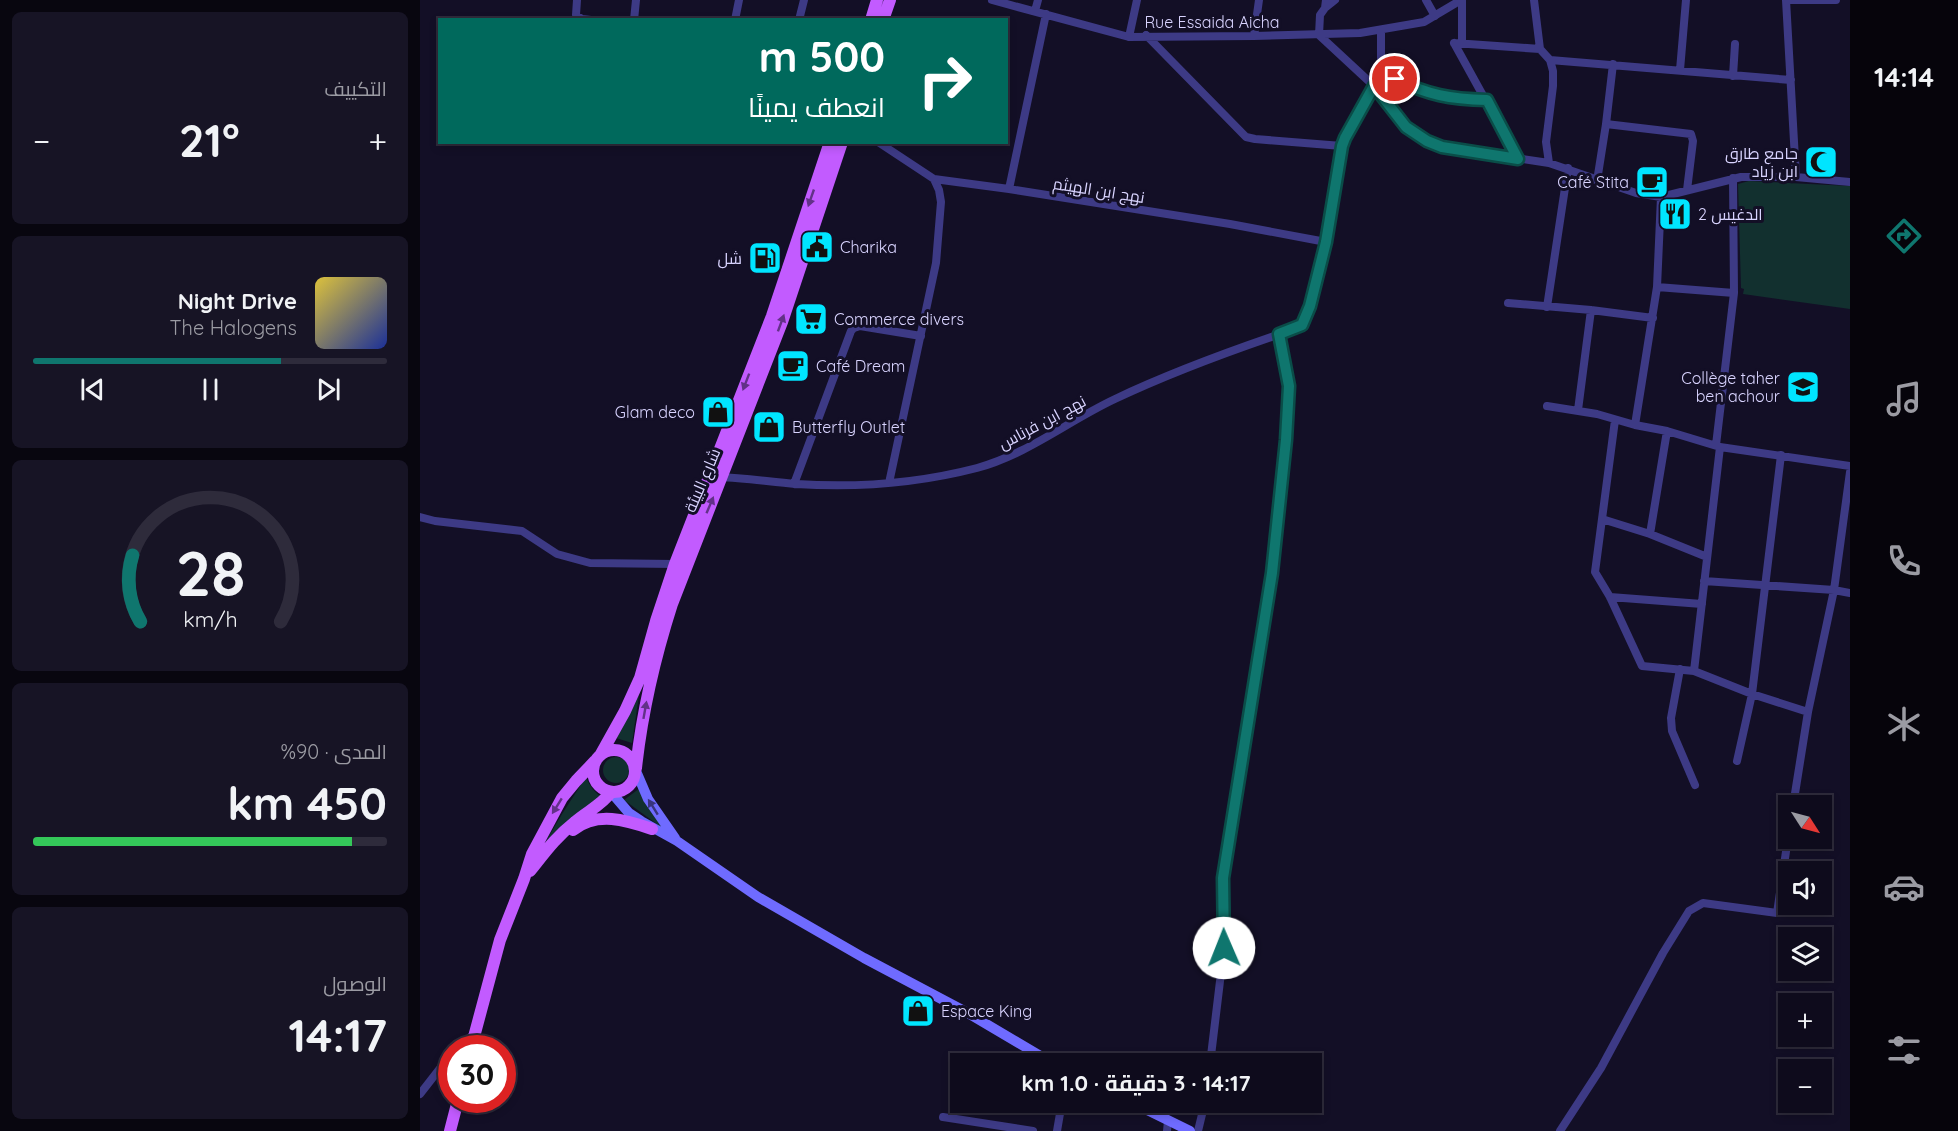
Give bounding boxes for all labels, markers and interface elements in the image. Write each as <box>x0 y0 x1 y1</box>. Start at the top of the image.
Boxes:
street label: Rue Essaida Aicha <box>1144 12 1280 32</box>
text: 500 m <box>759 30 885 83</box>
icon: right <box>906 42 984 120</box>
pin <box>1369 53 1420 104</box>
text: 14:14 <box>1874 60 1934 94</box>
icon: arrive <box>1378 62 1411 95</box>
text: التكييف <box>324 76 387 101</box>
text: انعطف يمينًا <box>748 90 885 124</box>
text: 21° <box>179 112 240 168</box>
text: − <box>33 120 50 161</box>
text: + <box>368 120 387 161</box>
place label: جامع طارق ابن زياد <box>1725 143 1798 182</box>
mosque icon: جامع طارق ابن زياد <box>1803 144 1839 180</box>
cafe icon: Café Stita <box>1634 164 1670 200</box>
place label: Café Stita <box>1557 172 1629 192</box>
street label: نهج ابن الهيثم <box>1051 173 1146 209</box>
one-way arrow <box>806 189 816 207</box>
restaurant icon: الدغيس 2 <box>1657 196 1693 232</box>
place label: الدغيس 2 <box>1698 204 1763 225</box>
icon: directions <box>1883 215 1925 257</box>
public building icon: Charika <box>799 229 835 265</box>
place label: Charika <box>840 237 897 257</box>
fuel station icon: شل <box>747 240 783 276</box>
place label: شل <box>718 248 742 269</box>
text: Night Drive <box>178 287 297 315</box>
supermarket icon: Commerce divers <box>793 301 829 337</box>
place label: Commerce divers <box>834 309 964 329</box>
one-way arrow <box>776 314 786 332</box>
text: The Halogens <box>169 315 297 340</box>
cafe icon: Café Dream <box>775 348 811 384</box>
place label: Café Dream <box>816 356 905 376</box>
place label: Collège taher ben achour <box>1681 368 1780 406</box>
school or university icon: Collège taher ben achour <box>1785 369 1821 405</box>
icon: previous <box>76 373 109 406</box>
icon: pause <box>194 373 227 406</box>
icon: next <box>312 373 345 406</box>
one-way arrow <box>741 373 751 391</box>
icon: music <box>1883 378 1925 420</box>
street label: نهج ابن فرناس <box>995 391 1090 455</box>
shop icon: Glam deco <box>700 394 736 430</box>
place label: Glam deco <box>615 402 695 422</box>
shop icon: Butterfly Outlet <box>751 409 787 445</box>
place label: Butterfly Outlet <box>792 417 905 437</box>
street label: شارع البيئة <box>680 445 726 516</box>
one-way arrow <box>706 496 715 514</box>
text: 28 <box>175 535 245 613</box>
icon: phone <box>1883 540 1925 582</box>
text: km/h <box>183 607 237 633</box>
one-way arrow <box>641 701 650 720</box>
icon: climate <box>1883 703 1925 745</box>
text: المدى · 90% <box>281 739 387 764</box>
text: 450 km <box>227 775 387 831</box>
north arrow <box>1778 795 1832 849</box>
map controls <box>1778 795 1832 1113</box>
one-way arrow <box>552 798 563 814</box>
one-way arrow <box>648 799 659 816</box>
button: sound <box>1778 861 1832 915</box>
icon: car <box>1883 866 1925 908</box>
position arrow <box>1192 916 1256 980</box>
button: layers <box>1778 927 1832 981</box>
text: الوصول <box>323 971 387 996</box>
shop icon: Espace King <box>900 993 936 1029</box>
button: + <box>1778 993 1832 1047</box>
place label: Espace King <box>941 1001 1032 1021</box>
text: 14:17 <box>289 1007 387 1063</box>
icon: filters <box>1883 1029 1925 1071</box>
speed limit sign: 30 <box>438 1035 516 1113</box>
button: − <box>1778 1059 1832 1113</box>
text: 14:17 · 3 دقيقة · 1.0 km <box>1021 1069 1251 1097</box>

